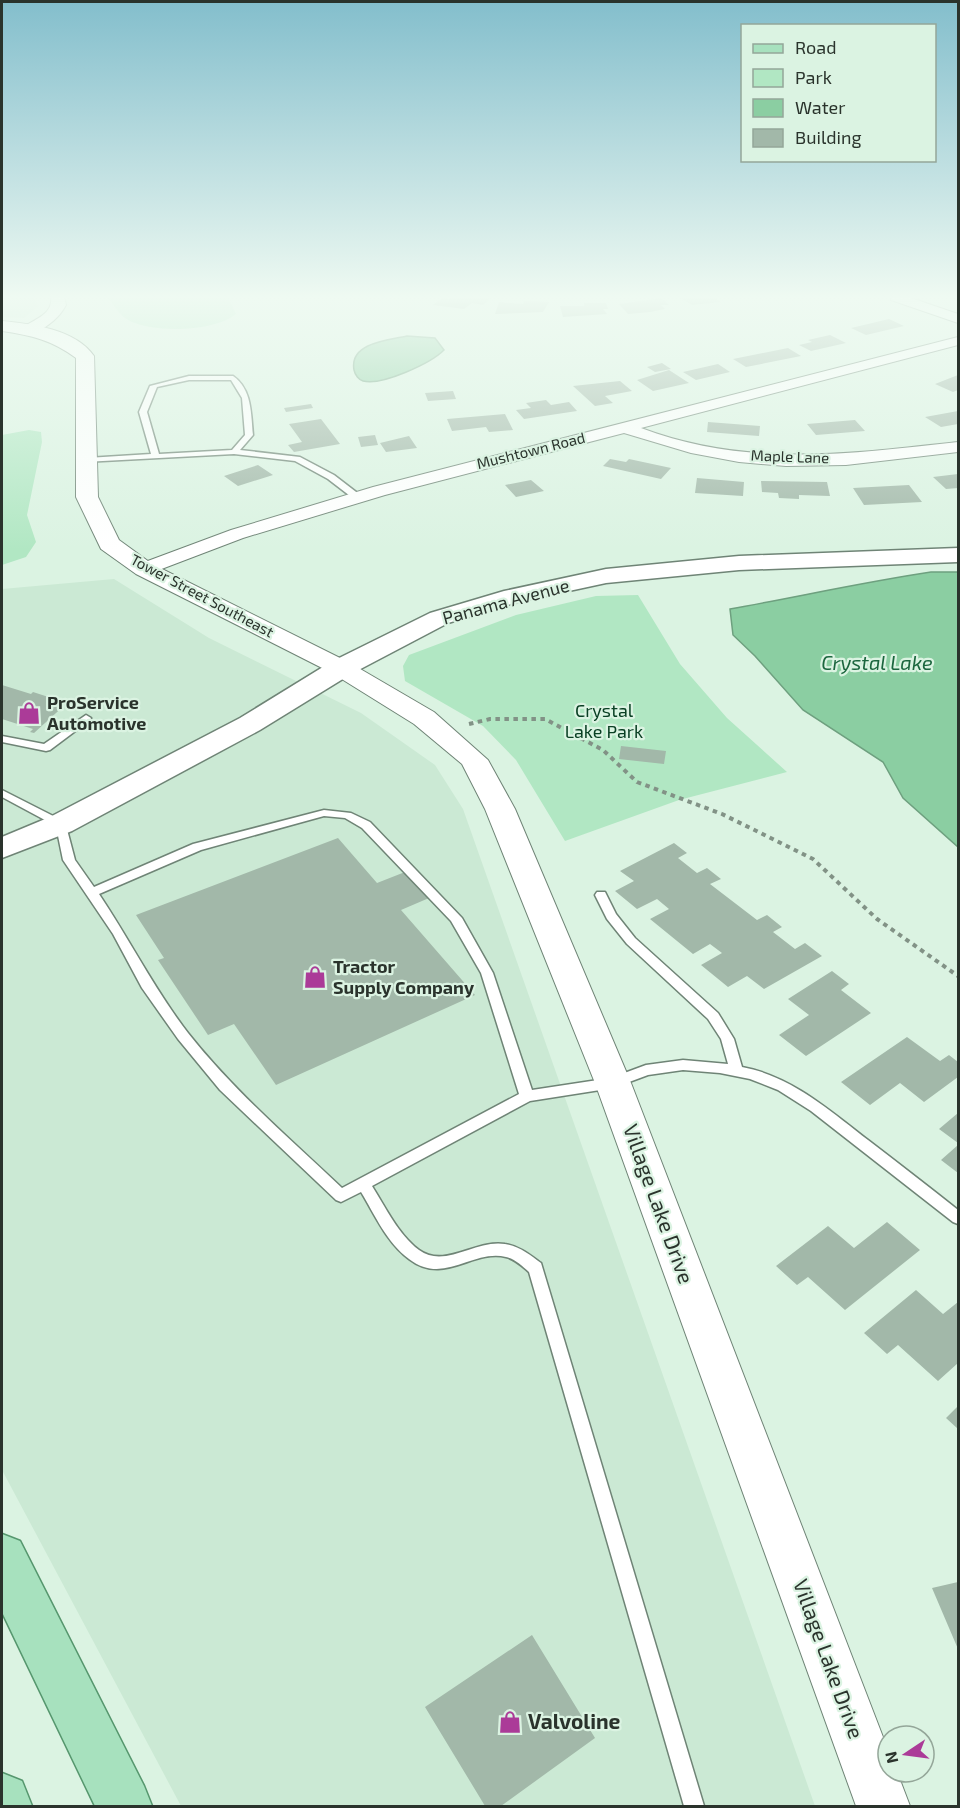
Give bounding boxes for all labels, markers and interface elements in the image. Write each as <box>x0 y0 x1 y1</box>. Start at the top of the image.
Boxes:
legend <box>741 24 936 162</box>
text: Road <box>795 36 836 58</box>
text: Park <box>795 66 832 88</box>
text: Water <box>795 96 845 118</box>
text: Building <box>795 126 862 148</box>
street label: Mushtown Road <box>475 428 587 472</box>
street label: Maple Lane <box>750 446 830 466</box>
street label: Tower Street Southeast <box>128 550 277 641</box>
street label: Panama Avenue <box>440 574 572 629</box>
water label: Crystal Lake <box>821 650 933 675</box>
place label: ProService Automotive <box>47 691 146 734</box>
park label: Crystal Lake Park <box>565 699 643 742</box>
shop icon: ProService Automotive <box>16 700 42 726</box>
place label: Tractor Supply Company <box>333 955 475 998</box>
shop icon: Tractor Supply Company <box>302 964 328 990</box>
street label: Village Lake Drive <box>619 1120 700 1287</box>
street label: Village Lake Drive <box>789 1575 870 1742</box>
place label: Valvoline <box>528 1708 621 1733</box>
shop icon: Valvoline <box>497 1709 523 1735</box>
north arrow <box>876 1724 936 1784</box>
text: N <box>880 1750 901 1765</box>

